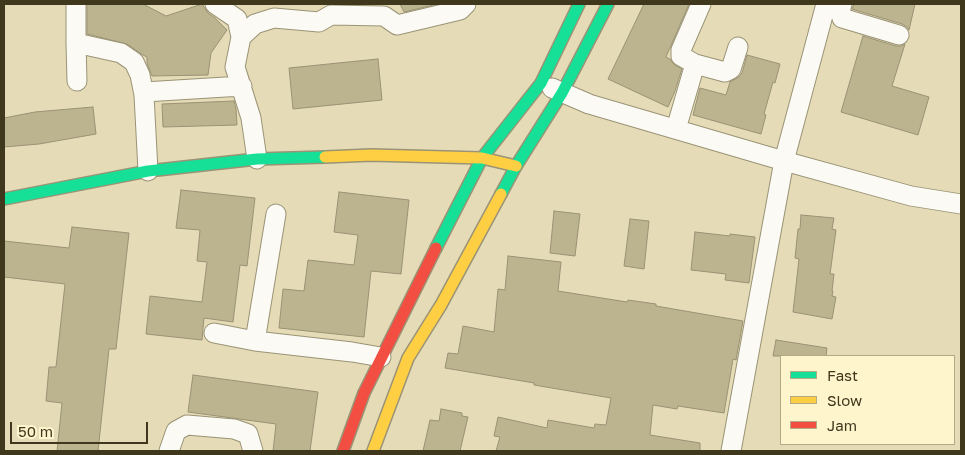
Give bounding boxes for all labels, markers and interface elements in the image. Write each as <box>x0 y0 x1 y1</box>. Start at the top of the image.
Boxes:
legend <box>780 355 955 445</box>
text: Fast <box>827 366 858 384</box>
text: Slow <box>827 391 862 409</box>
scale bar <box>12 412 150 444</box>
text: Jam <box>827 416 857 434</box>
text: 50 m <box>18 422 53 440</box>

